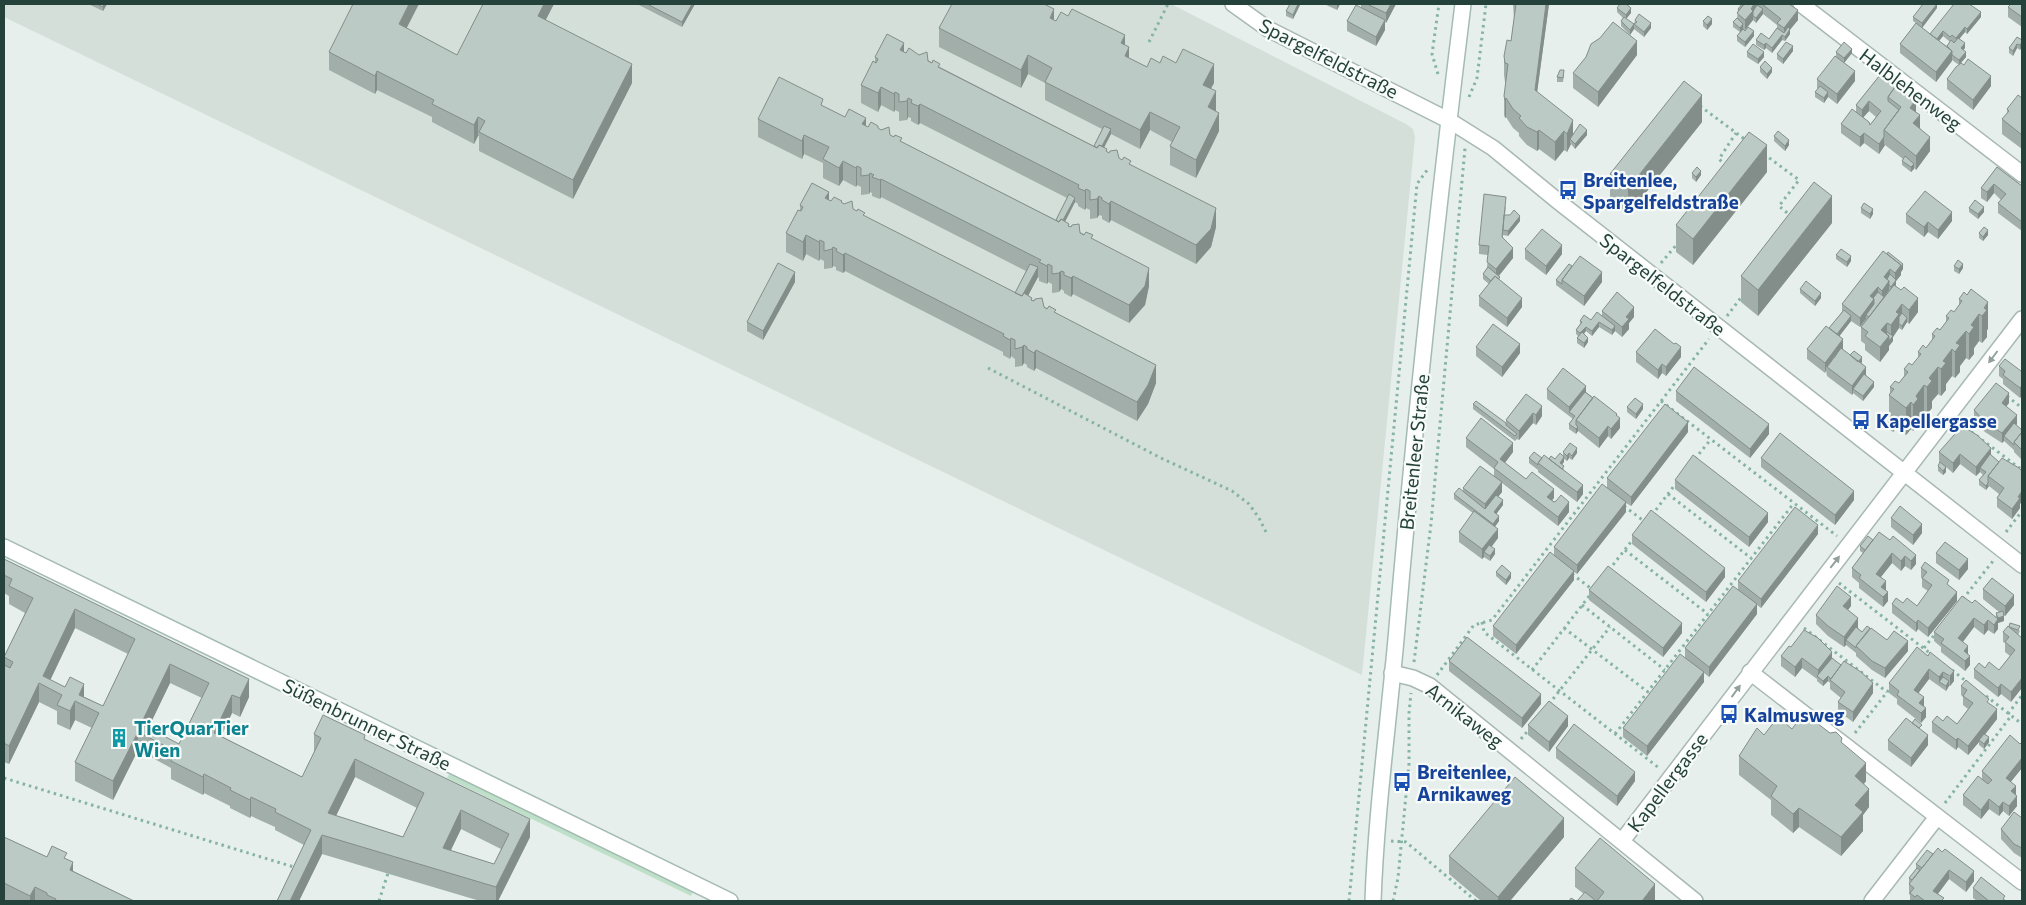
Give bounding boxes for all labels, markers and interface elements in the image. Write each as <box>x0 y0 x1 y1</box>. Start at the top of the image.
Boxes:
street label: Spargelfeldstraße <box>1256 13 1402 103</box>
street label: Halblehenweg <box>1855 43 1967 135</box>
place label: Breitenlee, Spargelfeldstraße <box>1583 168 1739 213</box>
bus stop icon: Breitenlee, Spargelfeldstraße <box>1557 179 1579 201</box>
street label: Spargelfeldstraße <box>1596 228 1730 340</box>
one-way arrow <box>1987 350 1998 363</box>
street label: Breitenleer Straße <box>1394 373 1434 531</box>
bus stop icon: Kapellergasse <box>1850 409 1872 431</box>
place label: Kapellergasse <box>1876 409 1997 432</box>
one-way arrow <box>1830 555 1840 569</box>
street label: Süßenbrunner Straße <box>279 673 455 775</box>
street label: Arnikaweg <box>1422 678 1508 752</box>
one-way arrow <box>1731 684 1741 698</box>
bus stop icon: Kalmusweg <box>1718 703 1740 725</box>
place label: Kalmusweg <box>1744 703 1845 726</box>
place label: TierQuarTier Wien <box>134 716 249 761</box>
building icon: TierQuarTier Wien <box>108 727 130 749</box>
street label: Kapellergasse <box>1622 728 1712 836</box>
place label: Breitenlee, Arnikaweg <box>1417 760 1512 805</box>
bus stop icon: Breitenlee, Arnikaweg <box>1391 771 1413 793</box>

